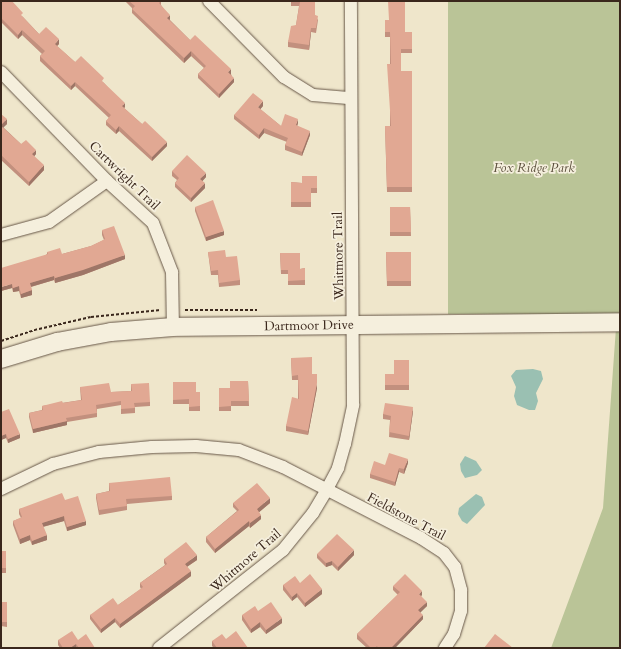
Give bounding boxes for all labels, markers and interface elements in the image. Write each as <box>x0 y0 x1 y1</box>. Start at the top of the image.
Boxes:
street label: Cartwright Trail <box>85 138 163 214</box>
park label: Fox Ridge Park <box>493 160 575 176</box>
street label: Whitmore Trail <box>330 212 348 300</box>
street label: Dartmoor Drive <box>264 317 354 335</box>
street label: Fieldstone Trail <box>364 490 448 544</box>
street label: Whitmore Trail <box>208 526 284 596</box>

